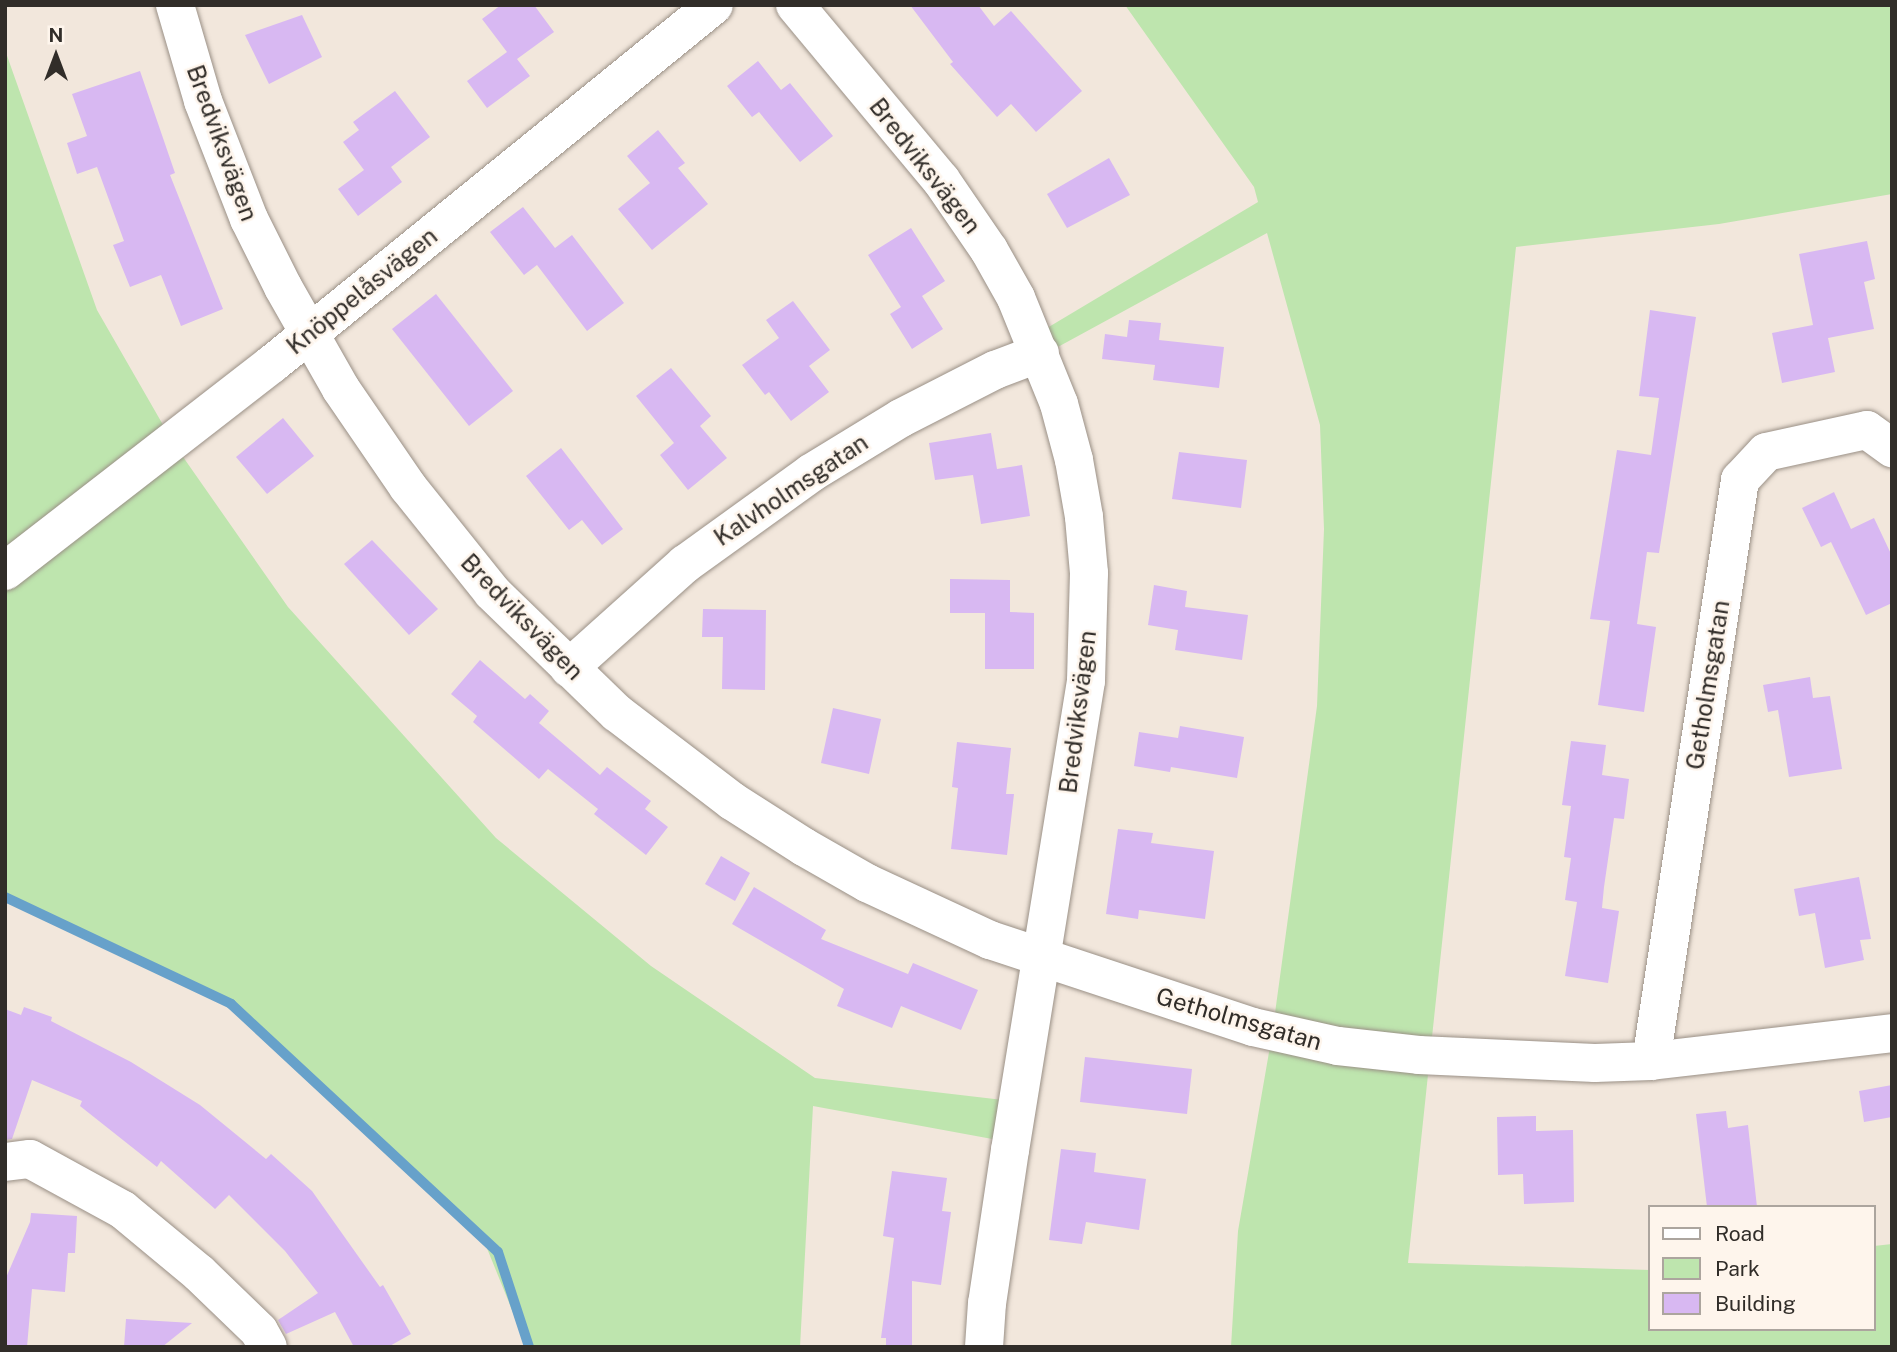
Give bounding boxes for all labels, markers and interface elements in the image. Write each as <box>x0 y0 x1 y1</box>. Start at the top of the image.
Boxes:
north arrow <box>21 21 91 91</box>
text: N <box>49 24 63 46</box>
street label: Bredviksvägen <box>180 61 264 225</box>
street label: Bredviksvägen <box>863 93 987 239</box>
street label: Knöppelåsvägen <box>281 221 443 361</box>
street label: Kalvholmsgatan <box>709 428 873 552</box>
street label: Bredviksvägen <box>455 548 589 686</box>
street label: Getholmsgatan <box>1680 598 1736 772</box>
street label: Bredviksvägen <box>1054 629 1102 795</box>
street label: Getholmsgatan <box>1153 982 1325 1056</box>
legend <box>1648 1205 1876 1331</box>
text: Road <box>1715 1221 1765 1246</box>
text: Park <box>1715 1256 1760 1281</box>
text: Building <box>1715 1291 1796 1316</box>

